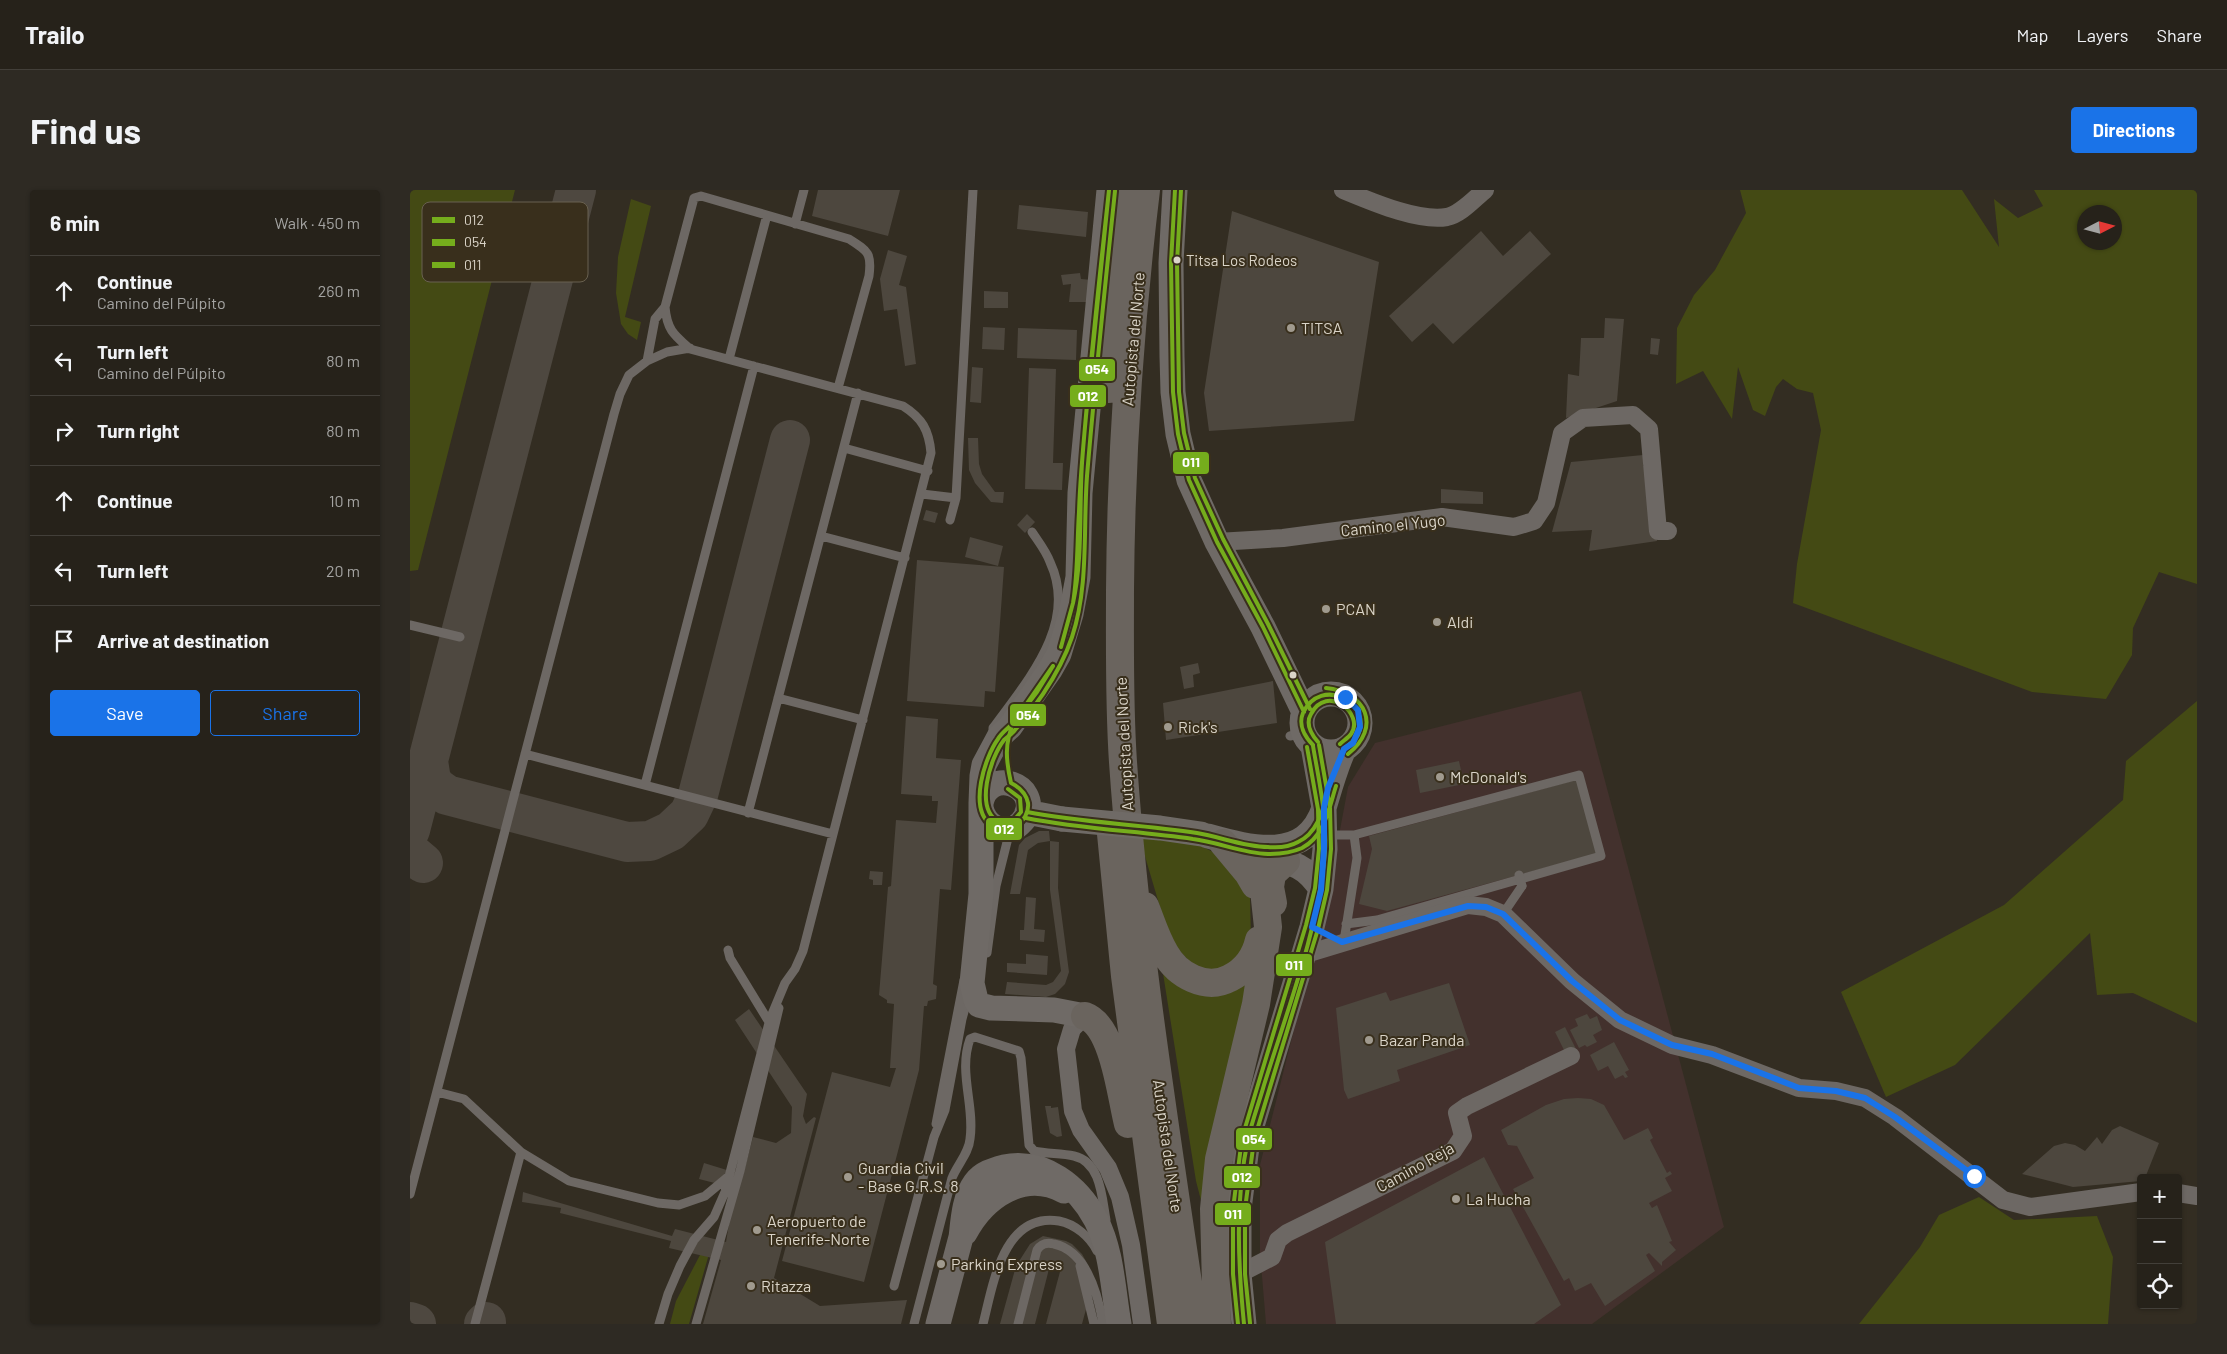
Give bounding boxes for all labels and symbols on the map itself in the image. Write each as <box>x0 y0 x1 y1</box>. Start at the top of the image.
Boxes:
legend <box>422 202 588 282</box>
north arrow <box>2077 205 2122 250</box>
text: 012 <box>464 211 484 228</box>
text: 054 <box>464 233 487 250</box>
place label: Titsa Los Rodeos <box>1186 251 1297 269</box>
marker: Titsa Los Rodeos <box>1172 255 1182 265</box>
text: 011 <box>464 256 481 273</box>
street label: Autopista del Norte <box>1117 271 1148 407</box>
place label: TITSA <box>1301 318 1343 337</box>
marker: TITSA <box>1285 322 1297 334</box>
line badge: 054 <box>1078 358 1116 382</box>
text: 054 <box>1085 360 1109 377</box>
line badge: 012 <box>1069 384 1107 408</box>
text: 012 <box>1078 387 1098 404</box>
line badge: 011 <box>1172 451 1210 475</box>
text: 011 <box>1182 453 1200 470</box>
street label: Camino el Yugo <box>1340 510 1446 539</box>
place label: PCAN <box>1336 599 1376 618</box>
marker: PCAN <box>1320 603 1332 615</box>
place label: Aldi <box>1447 612 1473 631</box>
marker: Aldi <box>1431 616 1443 628</box>
unlabelled marker <box>1288 670 1298 680</box>
street label: Autopista del Norte <box>1111 677 1137 812</box>
route end <box>1334 686 1357 709</box>
line badge: 054 <box>1009 703 1047 727</box>
text: 054 <box>1016 706 1040 723</box>
place label: Rick's <box>1178 717 1218 736</box>
marker: Rick's <box>1162 721 1174 733</box>
place label: McDonald's <box>1450 767 1527 786</box>
marker: McDonald's <box>1434 771 1446 783</box>
line badge: 012 <box>985 817 1023 841</box>
text: 012 <box>994 820 1014 837</box>
line badge: 011 <box>1275 953 1313 977</box>
text: 011 <box>1285 956 1303 973</box>
place label: Bazar Panda <box>1379 1030 1464 1049</box>
marker: Bazar Panda <box>1363 1034 1375 1046</box>
street label: Autopista del Norte <box>1150 1078 1187 1214</box>
line badge: 054 <box>1235 1127 1273 1151</box>
text: 054 <box>1242 1130 1266 1147</box>
street label: Camino Reja <box>1373 1137 1457 1196</box>
place label: Guardia Civil - Base G.R.S. 8 <box>858 1158 959 1195</box>
line badge: 012 <box>1223 1165 1261 1189</box>
route start <box>1963 1165 1986 1188</box>
text: 012 <box>1232 1168 1252 1185</box>
marker: Guardia Civil - Base G.R.S. 8 <box>842 1171 854 1183</box>
place label: La Hucha <box>1466 1189 1531 1208</box>
marker: La Hucha <box>1450 1193 1462 1205</box>
line badge: 011 <box>1214 1202 1252 1226</box>
text: 011 <box>1224 1205 1242 1222</box>
place label: Aeropuerto de Tenerife-Norte <box>767 1211 870 1248</box>
marker: Aeropuerto de Tenerife-Norte <box>751 1224 763 1236</box>
place label: Parking Express <box>951 1254 1062 1273</box>
marker: Parking Express <box>935 1258 947 1270</box>
place label: Ritazza <box>761 1276 811 1295</box>
marker: Ritazza <box>745 1280 757 1292</box>

